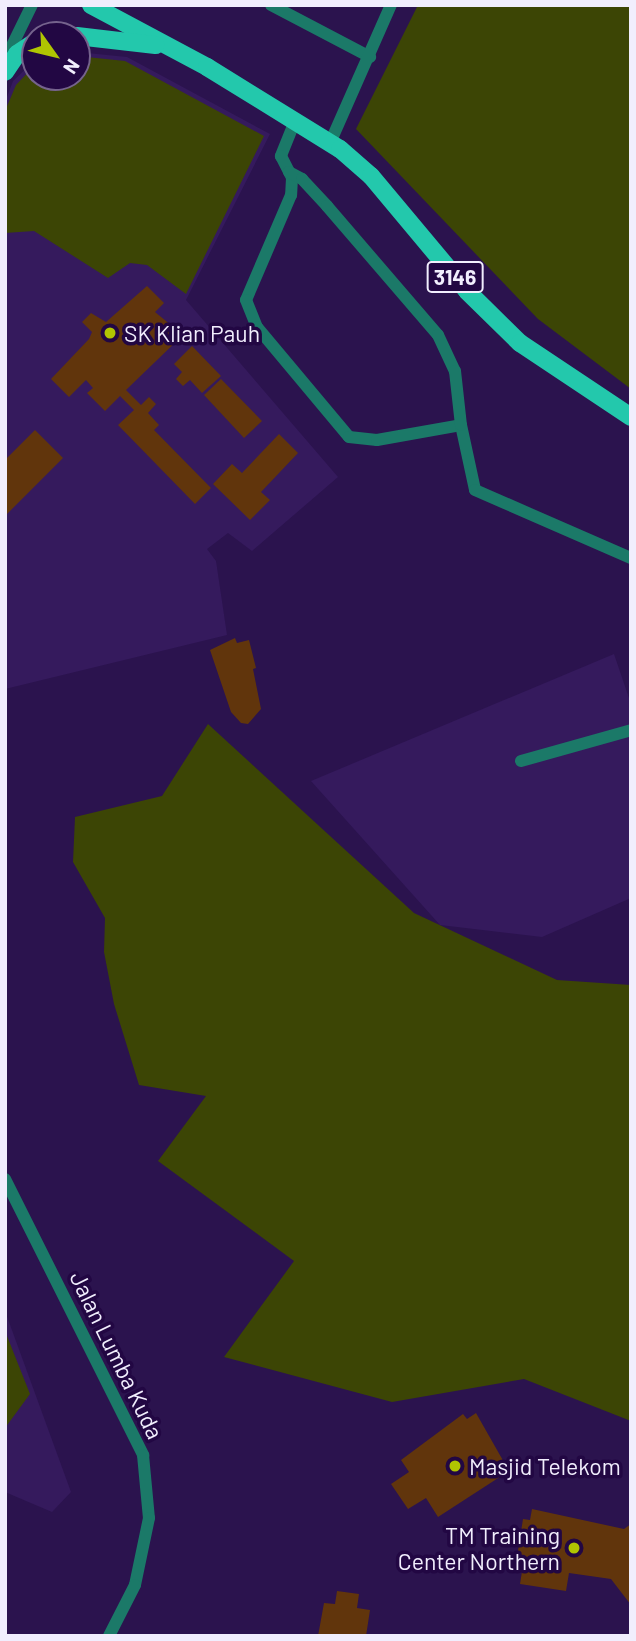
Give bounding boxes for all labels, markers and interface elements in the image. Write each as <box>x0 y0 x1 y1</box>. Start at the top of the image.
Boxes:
north arrow <box>21 21 91 91</box>
text: N <box>59 55 85 79</box>
road number: 3146 <box>425 260 485 294</box>
place label: SK Klian Pauh <box>124 319 260 347</box>
marker: SK Klian Pauh <box>102 325 118 341</box>
street label: Jalan Lumba Kuda <box>64 1267 170 1443</box>
place label: Masjid Telekom <box>469 1452 621 1480</box>
marker: Masjid Telekom <box>447 1458 463 1474</box>
place label: TM Training Center Northern <box>398 1521 560 1575</box>
marker: TM Training Center Northern <box>566 1540 582 1556</box>

